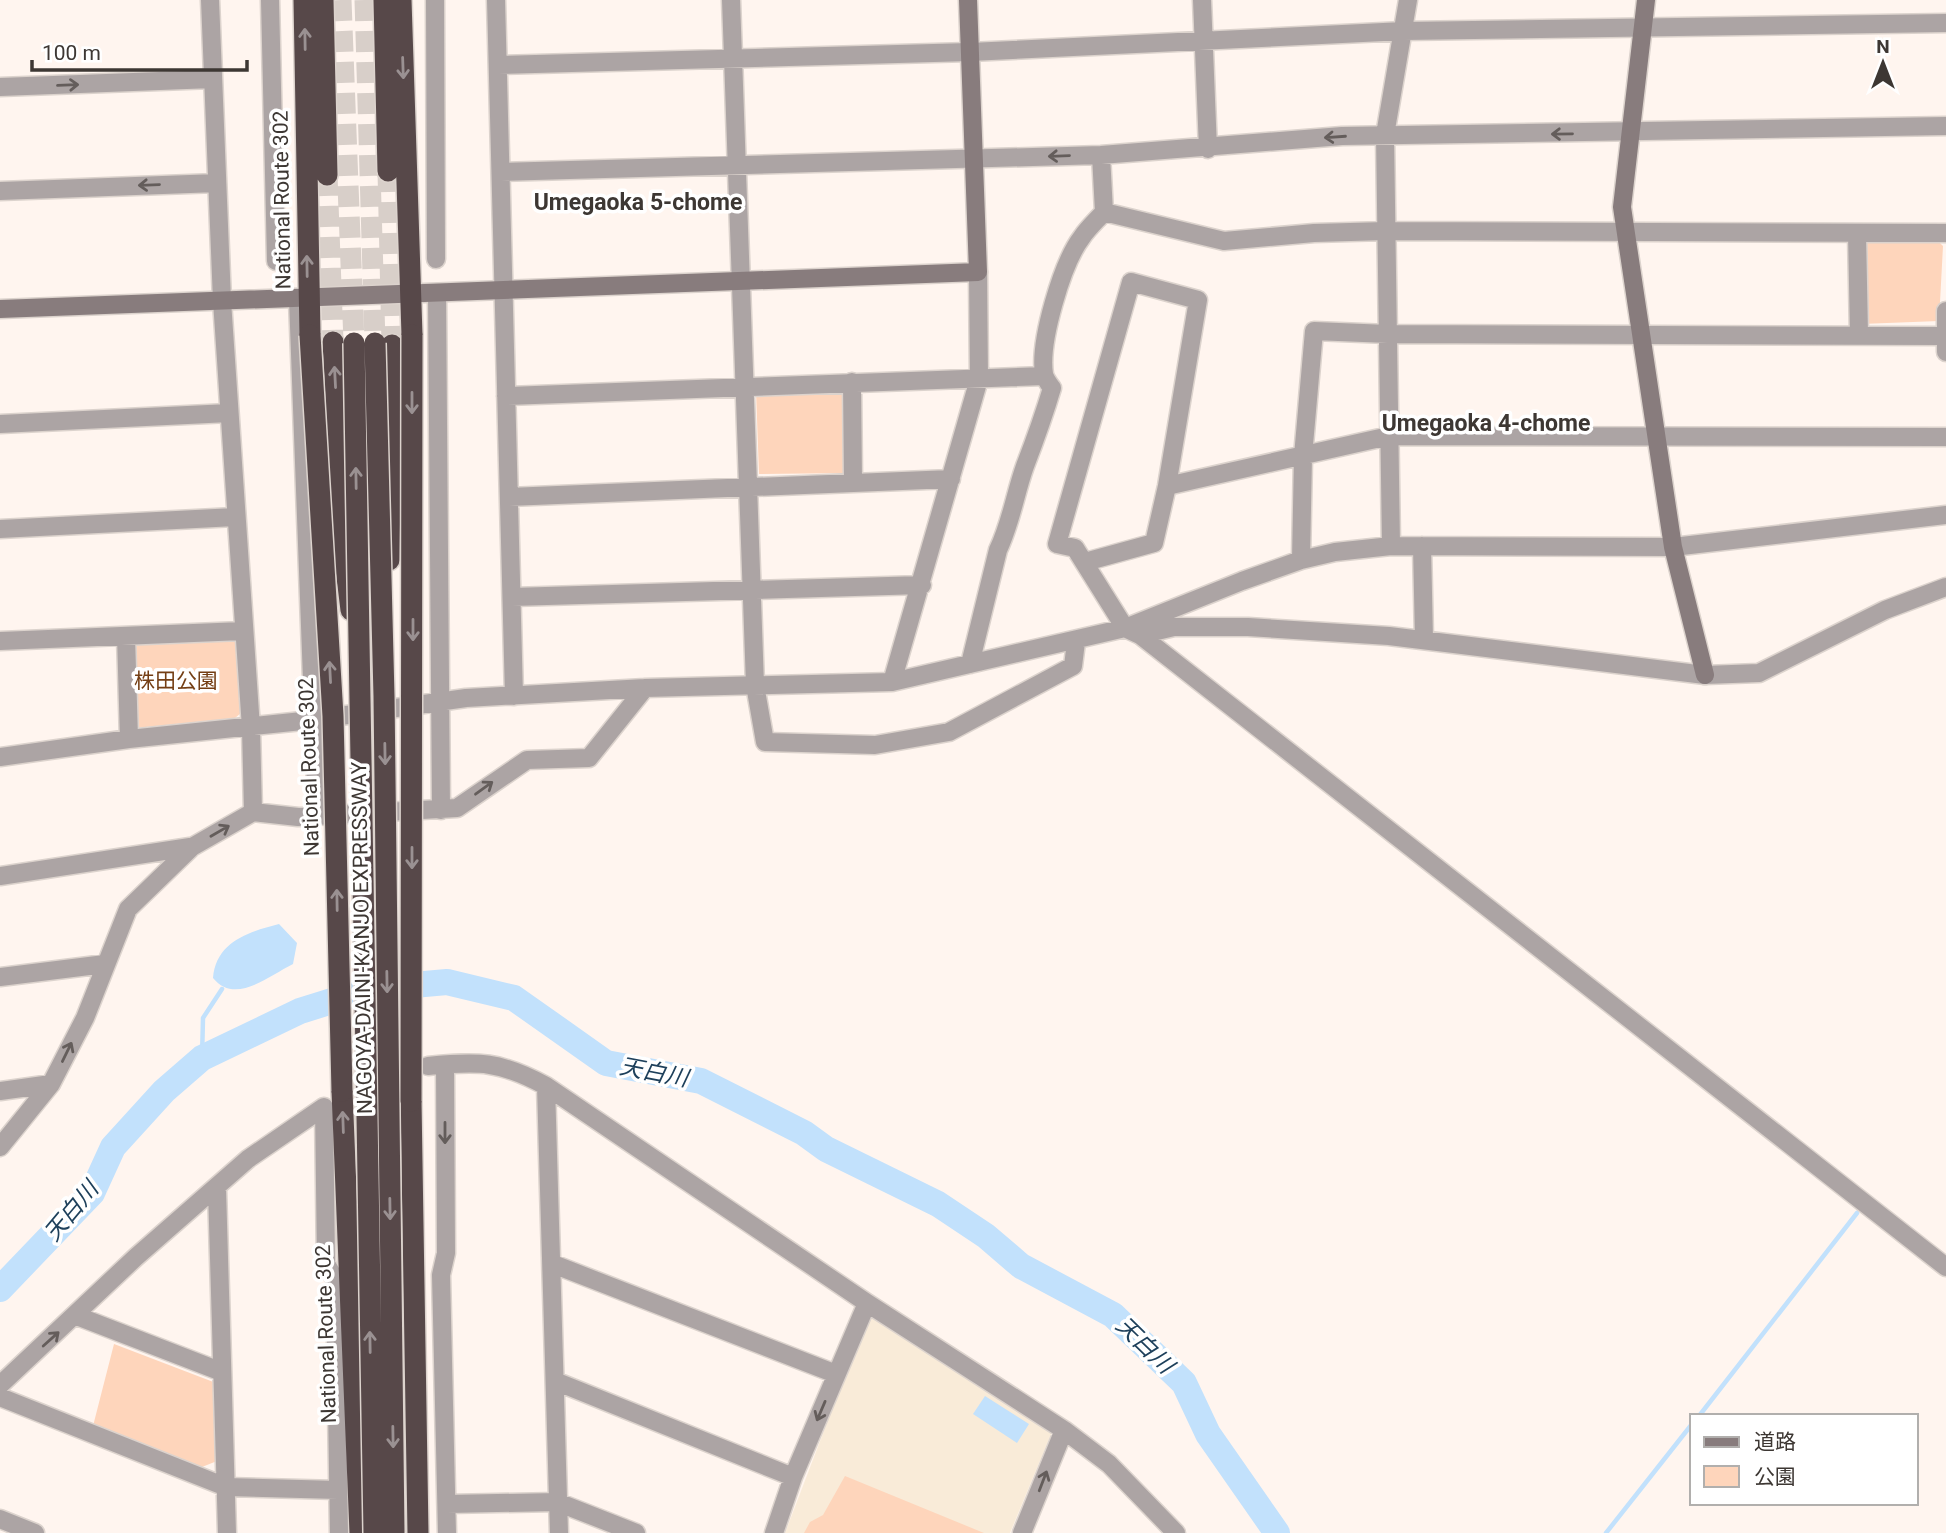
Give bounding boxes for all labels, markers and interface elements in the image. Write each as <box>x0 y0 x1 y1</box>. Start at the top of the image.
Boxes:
scale bar <box>32 28 247 72</box>
one-way arrow <box>298 28 312 51</box>
north arrow <box>1848 28 1918 98</box>
text: N <box>1876 35 1890 58</box>
text: 100 m <box>42 41 101 65</box>
one-way arrow <box>396 56 410 79</box>
one-way arrow <box>56 78 79 91</box>
street label: National Route 302 <box>268 110 296 290</box>
one-way arrow <box>1551 127 1574 141</box>
one-way arrow <box>1324 131 1347 144</box>
one-way arrow <box>1048 150 1071 163</box>
one-way arrow <box>138 179 161 192</box>
district label: Umegaoka 5-chome <box>534 189 742 216</box>
one-way arrow <box>301 255 314 278</box>
one-way arrow <box>328 365 341 388</box>
one-way arrow <box>405 391 419 414</box>
district label: Umegaoka 4-chome <box>1382 410 1590 437</box>
one-way arrow <box>350 467 363 490</box>
one-way arrow <box>406 619 420 642</box>
one-way arrow <box>324 661 337 684</box>
park label: 株田公園 <box>134 669 218 693</box>
street label: National Route 302 <box>294 677 324 857</box>
one-way arrow <box>378 742 392 765</box>
street label: NAGOYA-DAINI-KANJO EXPRESSWAY <box>347 761 377 1114</box>
one-way arrow <box>474 781 493 795</box>
one-way arrow <box>209 824 229 838</box>
one-way arrow <box>405 846 419 869</box>
one-way arrow <box>330 889 344 912</box>
one-way arrow <box>381 970 394 993</box>
one-way arrow <box>61 1042 75 1063</box>
water label: 天白川 <box>617 1053 693 1093</box>
one-way arrow <box>337 1111 350 1134</box>
one-way arrow <box>438 1121 452 1144</box>
water label: 天白川 <box>39 1174 106 1246</box>
one-way arrow <box>383 1197 397 1220</box>
street label: National Route 302 <box>311 1244 341 1424</box>
water label: 天白川 <box>1110 1312 1181 1381</box>
one-way arrow <box>42 1331 59 1348</box>
one-way arrow <box>363 1331 377 1354</box>
one-way arrow <box>813 1400 826 1421</box>
legend <box>1690 1414 1918 1505</box>
one-way arrow <box>386 1425 400 1448</box>
text: 道路 <box>1754 1430 1796 1454</box>
text: 公園 <box>1754 1465 1796 1489</box>
one-way arrow <box>1037 1471 1050 1493</box>

